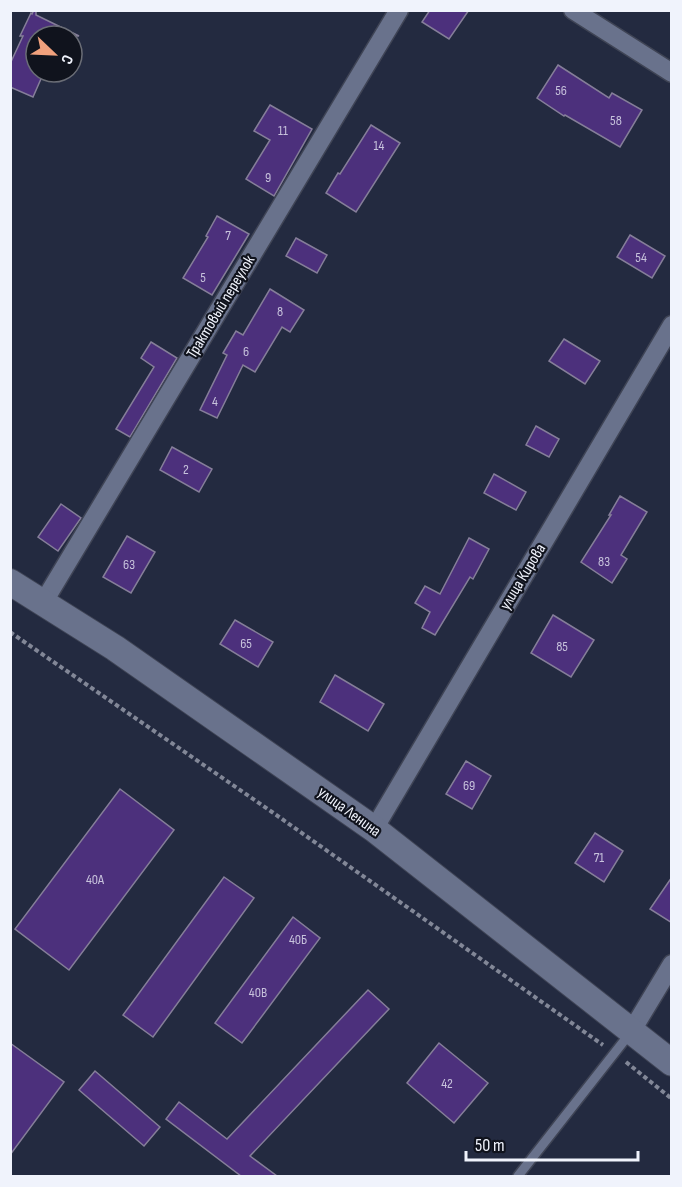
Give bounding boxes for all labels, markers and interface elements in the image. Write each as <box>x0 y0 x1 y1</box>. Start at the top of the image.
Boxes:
north arrow <box>24 24 84 84</box>
text: С <box>56 52 77 67</box>
house number: 56 <box>555 82 567 99</box>
house number: 58 <box>610 112 622 129</box>
house number: 11 <box>278 122 288 139</box>
house number: 14 <box>374 137 385 154</box>
house number: 9 <box>265 169 271 186</box>
house number: 7 <box>225 227 231 244</box>
house number: 54 <box>635 249 647 266</box>
street label: Трактовый переулок <box>183 251 260 362</box>
house number: 5 <box>200 269 206 286</box>
house number: 8 <box>277 303 283 320</box>
house number: 6 <box>243 343 249 360</box>
house number: 4 <box>212 393 218 410</box>
house number: 2 <box>183 461 189 478</box>
street label: улица Кирова <box>496 541 550 613</box>
house number: 83 <box>598 553 610 570</box>
house number: 63 <box>123 556 135 573</box>
house number: 65 <box>240 635 252 652</box>
house number: 85 <box>556 638 568 655</box>
house number: 69 <box>463 777 475 794</box>
street label: улица Ленина <box>314 783 384 841</box>
house number: 71 <box>594 849 604 866</box>
house number: 40А <box>86 871 105 888</box>
house number: 40Б <box>289 931 307 948</box>
house number: 40В <box>249 984 267 1001</box>
house number: 42 <box>441 1075 453 1092</box>
scale bar <box>466 1124 638 1162</box>
text: 50 m <box>475 1135 505 1156</box>

